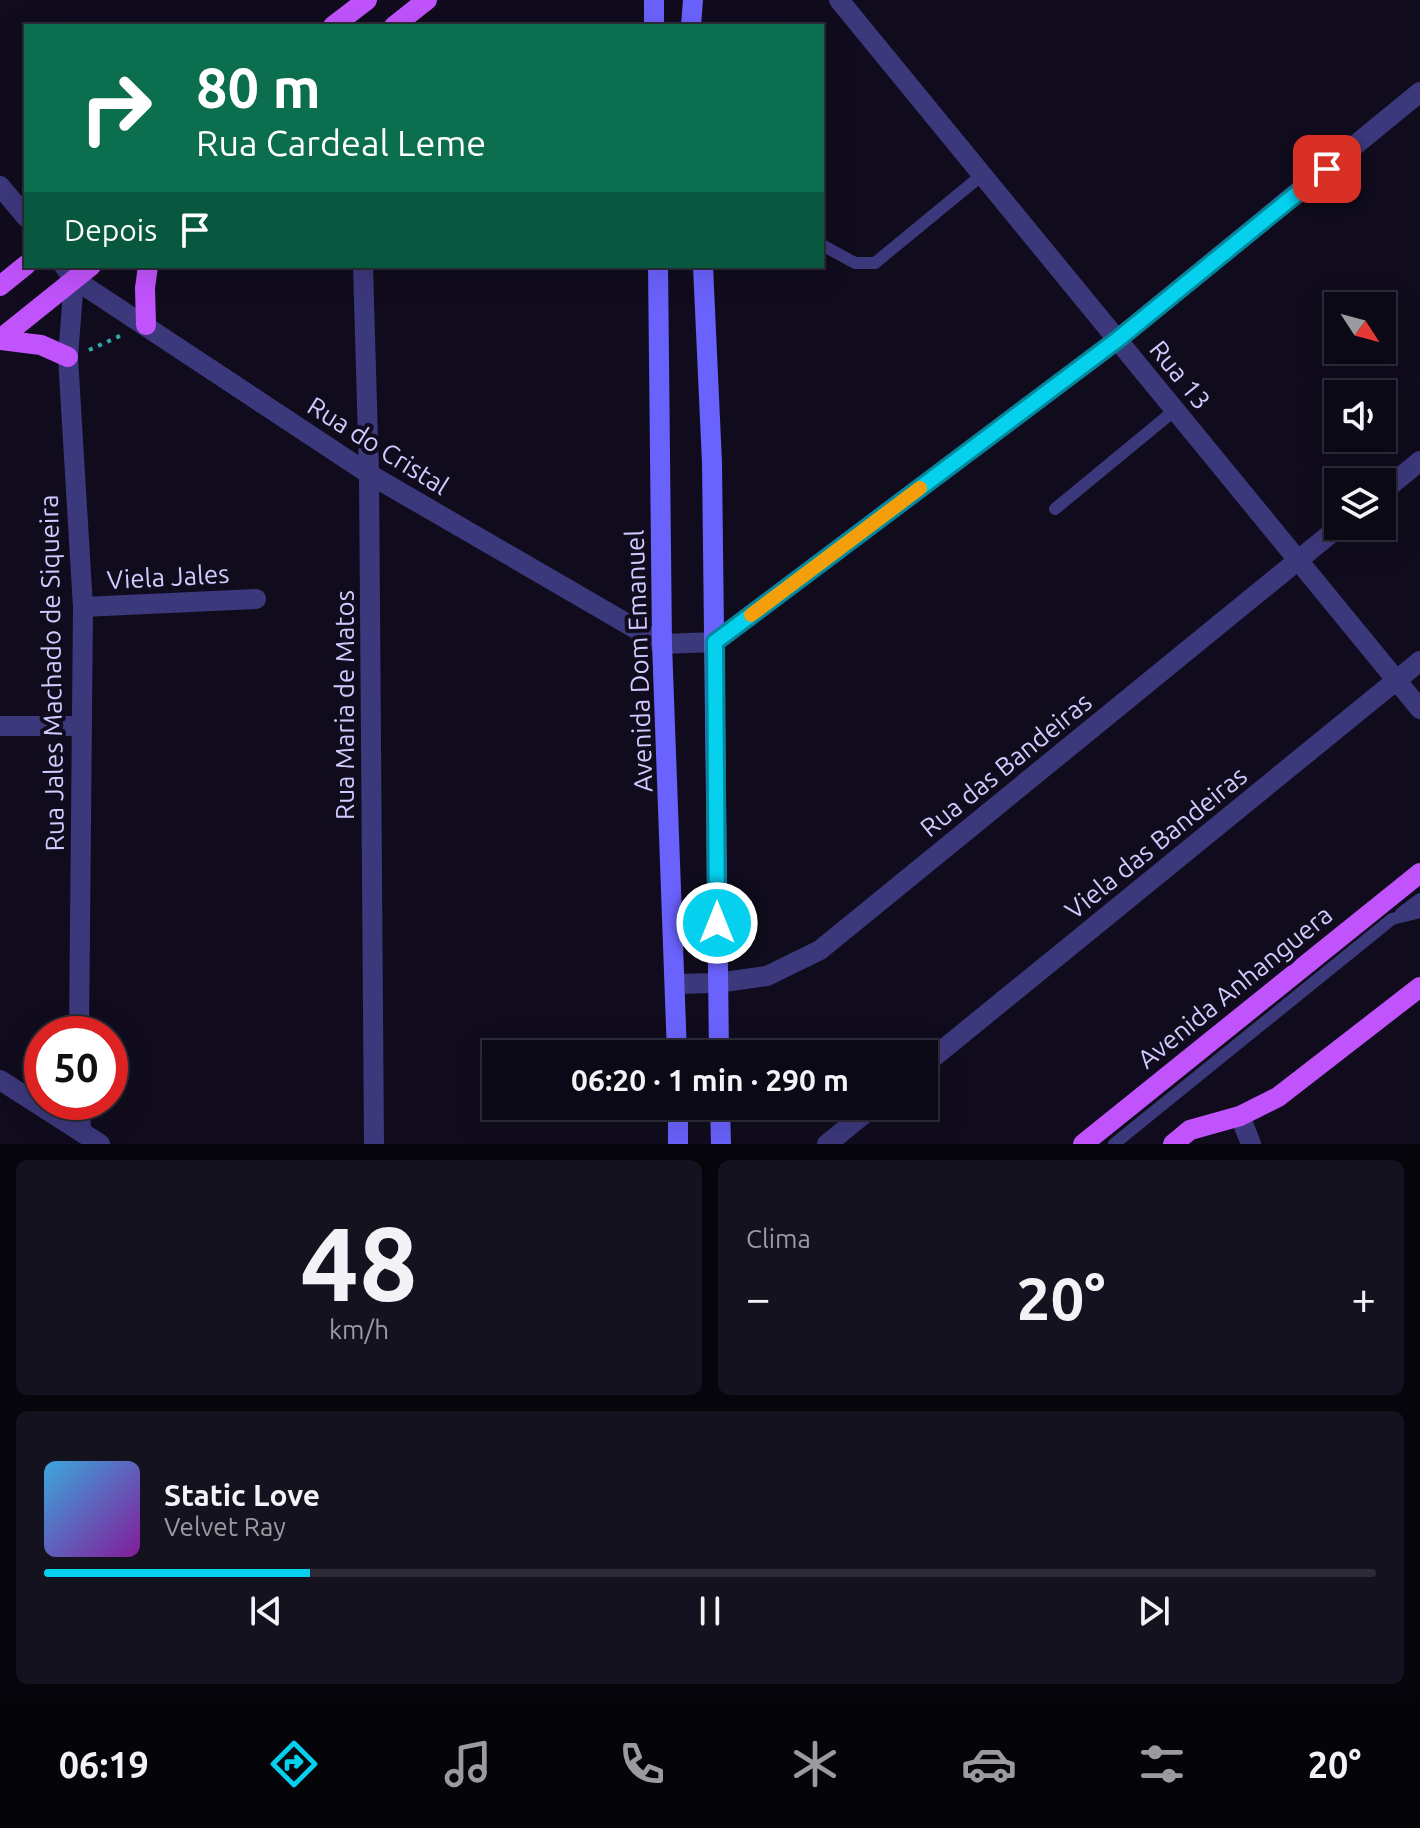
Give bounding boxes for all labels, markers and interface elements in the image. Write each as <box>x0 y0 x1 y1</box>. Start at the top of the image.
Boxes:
icon: right <box>64 56 168 160</box>
text: 80 m <box>196 56 321 119</box>
text: Rua Cardeal Leme <box>196 122 486 163</box>
pin <box>1293 135 1361 203</box>
icon: arrive <box>1305 147 1349 191</box>
icon: arrive <box>173 208 217 252</box>
text: Depois <box>64 213 157 247</box>
north arrow <box>1324 292 1396 364</box>
map controls <box>1324 292 1396 540</box>
street label: Rua 13 <box>1144 335 1217 415</box>
button: sound <box>1324 380 1396 452</box>
street label: Rua do Cristal <box>303 391 454 500</box>
button: layers <box>1324 468 1396 540</box>
street label: Rua Jales Machado de Siqueira <box>34 494 69 852</box>
street label: Avenida Dom Emanuel <box>619 529 658 793</box>
street label: Viela Jales <box>106 559 230 594</box>
street label: Rua Maria de Matos <box>330 590 359 820</box>
street label: Rua das Bandeiras <box>914 687 1097 842</box>
street label: Viela das Bandeiras <box>1059 761 1252 925</box>
position arrow <box>675 881 759 965</box>
street label: Avenida Anhanguera <box>1132 899 1338 1074</box>
speed limit sign: 50 <box>24 1016 128 1120</box>
text: 06:20 · 1 min · 290 m <box>571 1063 849 1097</box>
text: 48 <box>300 1204 418 1321</box>
text: Clima <box>746 1224 811 1253</box>
text: 20° <box>1017 1264 1105 1331</box>
text: − <box>746 1273 771 1322</box>
text: + <box>1351 1273 1376 1322</box>
text: km/h <box>329 1315 389 1344</box>
text: Static Love <box>164 1478 320 1512</box>
text: Velvet Ray <box>164 1512 286 1541</box>
icon: previous <box>244 1589 288 1633</box>
icon: pause <box>688 1589 732 1633</box>
icon: next <box>1132 1589 1176 1633</box>
icon: directions <box>266 1736 322 1792</box>
icon: music <box>440 1736 496 1792</box>
icon: phone <box>614 1736 670 1792</box>
icon: climate <box>787 1736 843 1792</box>
icon: car <box>961 1736 1017 1792</box>
icon: filters <box>1134 1736 1190 1792</box>
text: 06:19 <box>59 1744 149 1785</box>
text: 20° <box>1308 1744 1361 1785</box>

